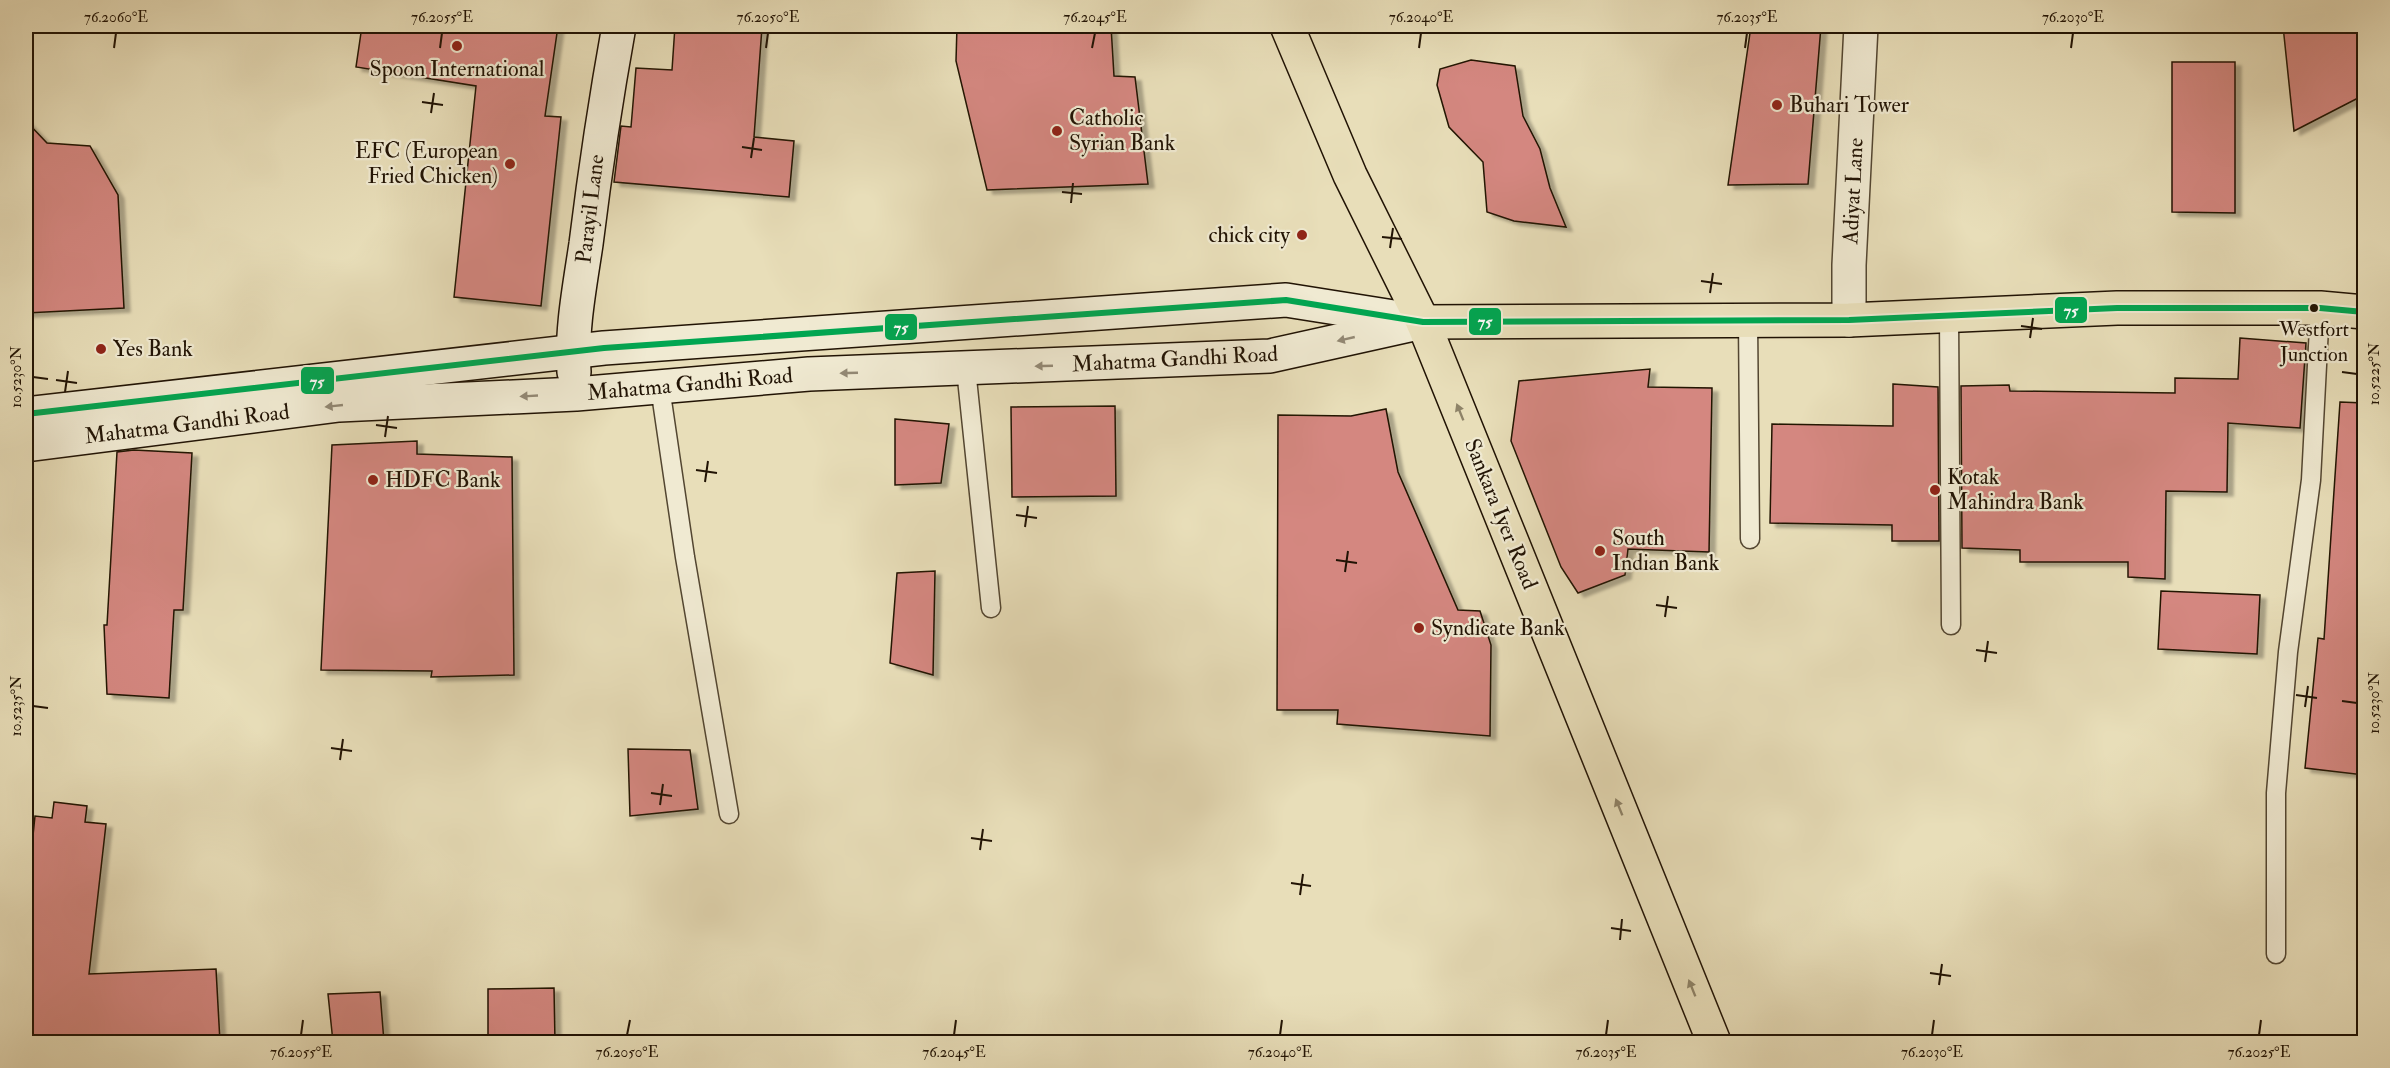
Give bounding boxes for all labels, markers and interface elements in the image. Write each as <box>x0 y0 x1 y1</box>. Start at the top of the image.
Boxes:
text: 76.2060°E <box>84 8 148 27</box>
text: 76.2055°E <box>411 8 473 27</box>
text: 76.2050°E <box>737 8 800 27</box>
text: 76.2045°E <box>1063 8 1127 27</box>
text: 76.2040°E <box>1389 8 1453 27</box>
text: 76.2035°E <box>1716 8 1778 27</box>
text: 76.2030°E <box>2042 8 2104 27</box>
marker: Spoon International <box>450 39 464 53</box>
place label: Spoon International <box>369 55 545 84</box>
place label: Buhari Tower <box>1789 91 1910 119</box>
marker: Buhari Tower <box>1770 98 1784 112</box>
place label: Catholic Syrian Bank <box>1069 104 1176 157</box>
marker: Catholic Syrian Bank <box>1050 124 1064 138</box>
place label: EFC (European Fried Chicken) <box>355 137 498 190</box>
street label: Adiyat Lane <box>1836 137 1870 246</box>
street label: Parayil Lane <box>569 153 611 265</box>
marker: EFC (European Fried Chicken) <box>503 157 517 171</box>
place label: chick city <box>1208 221 1290 249</box>
marker: chick city <box>1295 228 1309 242</box>
line badge: 75 <box>2054 296 2088 324</box>
text: 75 <box>2064 301 2079 321</box>
marker: Westfort Junction <box>2308 302 2320 314</box>
line badge: 75 <box>1468 307 1502 336</box>
text: 75 <box>1478 312 1493 332</box>
line badge: 75 <box>884 313 918 341</box>
place label: Westfort Junction <box>2278 317 2350 367</box>
text: 75 <box>894 318 909 338</box>
place label: Yes Bank <box>113 335 193 363</box>
one-way arrow <box>1336 335 1355 344</box>
street label: Mahatma Gandhi Road <box>1071 340 1279 378</box>
marker: Yes Bank <box>94 342 108 356</box>
text: 10.5225°N <box>2365 342 2384 405</box>
text: 10.5230°N <box>7 345 26 408</box>
street label: Mahatma Gandhi Road <box>586 361 794 407</box>
one-way arrow <box>1034 361 1053 370</box>
line badge: 75 <box>300 366 335 395</box>
one-way arrow <box>840 368 859 377</box>
text: 75 <box>310 372 325 392</box>
one-way arrow <box>520 392 539 401</box>
street label: Mahatma Gandhi Road <box>83 398 291 450</box>
one-way arrow <box>325 401 344 411</box>
one-way arrow <box>1455 403 1464 421</box>
street label: Sankara Iyer Road <box>1458 435 1544 594</box>
place label: Kotak Mahindra Bank <box>1947 463 2084 516</box>
place label: HDFC Bank <box>385 466 501 494</box>
marker: HDFC Bank <box>366 473 380 487</box>
marker: Kotak Mahindra Bank <box>1928 483 1942 497</box>
place label: South Indian Bank <box>1612 524 1720 577</box>
marker: South Indian Bank <box>1593 544 1607 558</box>
place label: Syndicate Bank <box>1431 614 1565 642</box>
marker: Syndicate Bank <box>1412 621 1426 635</box>
text: 10.5230°N <box>2365 671 2384 734</box>
text: 10.5235°N <box>7 675 26 736</box>
one-way arrow <box>1614 798 1624 816</box>
one-way arrow <box>1687 979 1696 997</box>
text: 76.2055°E <box>270 1043 332 1062</box>
text: 76.2050°E <box>596 1043 659 1062</box>
text: 76.2045°E <box>922 1043 986 1062</box>
text: 76.2040°E <box>1248 1043 1312 1062</box>
text: 76.2035°E <box>1575 1043 1637 1062</box>
text: 76.2030°E <box>1901 1043 1963 1062</box>
text: 76.2025°E <box>2228 1043 2291 1062</box>

